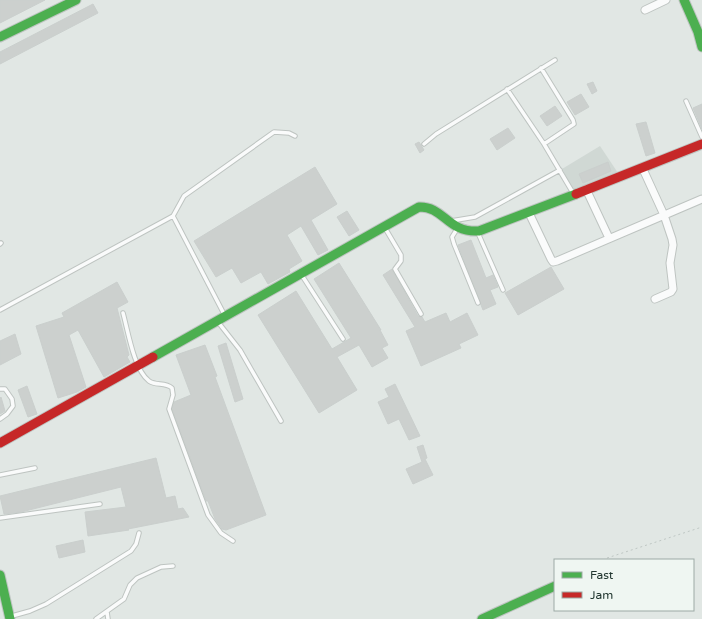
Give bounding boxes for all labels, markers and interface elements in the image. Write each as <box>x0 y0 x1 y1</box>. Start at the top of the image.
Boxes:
legend <box>554 559 694 611</box>
text: Fast <box>590 568 614 582</box>
text: Jam <box>590 588 613 602</box>

